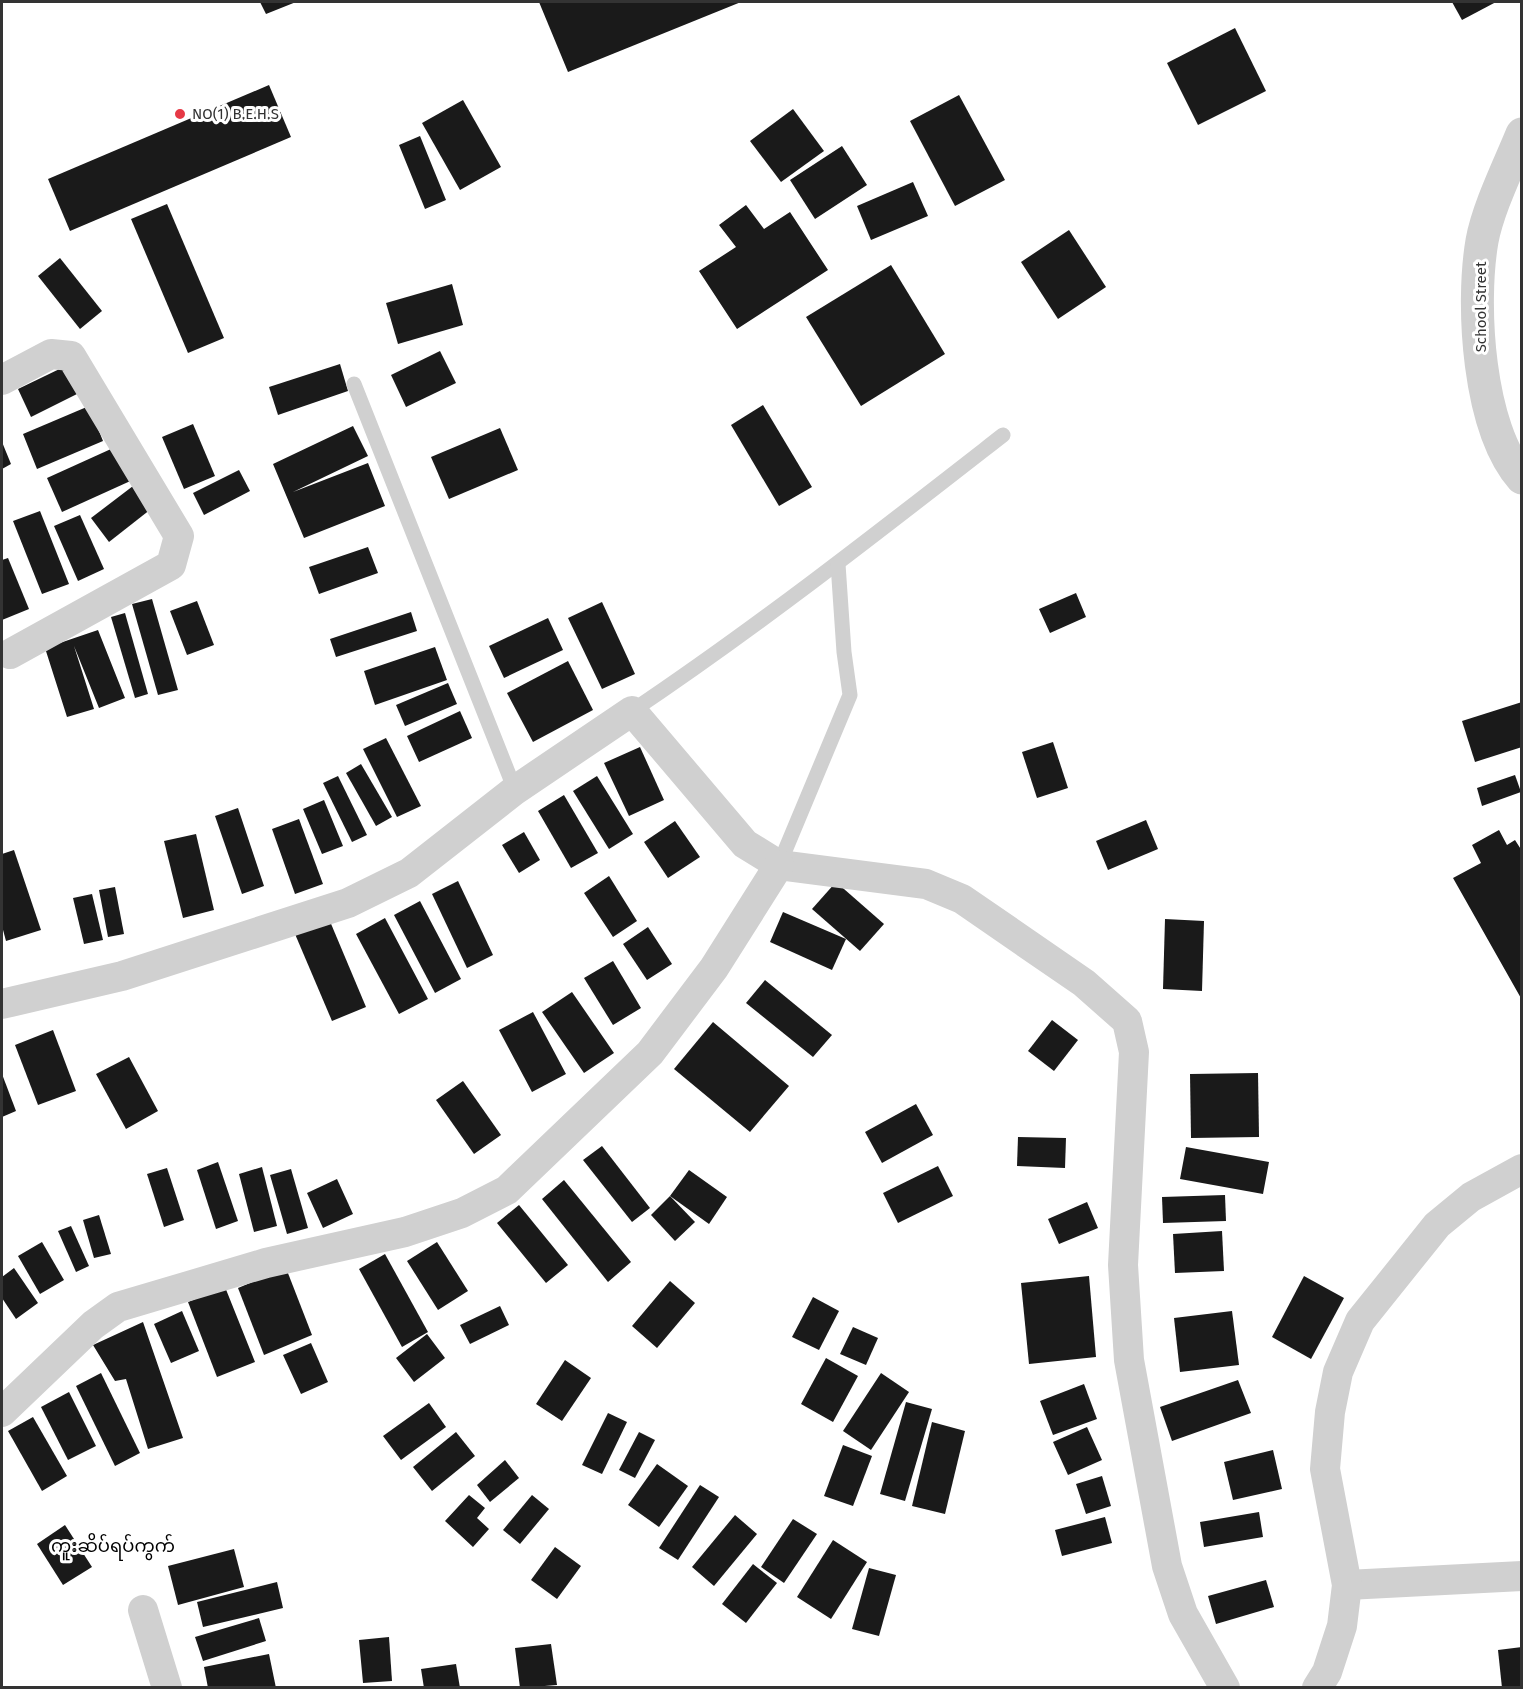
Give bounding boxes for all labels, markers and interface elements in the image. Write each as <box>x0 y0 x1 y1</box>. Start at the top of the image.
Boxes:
place label: NO(1) B.E.H.S <box>192 105 279 123</box>
marker: NO(1) B.E.H.S <box>173 107 187 121</box>
street label: School Street <box>1472 261 1490 352</box>
district label: ကူးဆိပ်ရပ်ကွက် <box>51 1532 175 1561</box>

